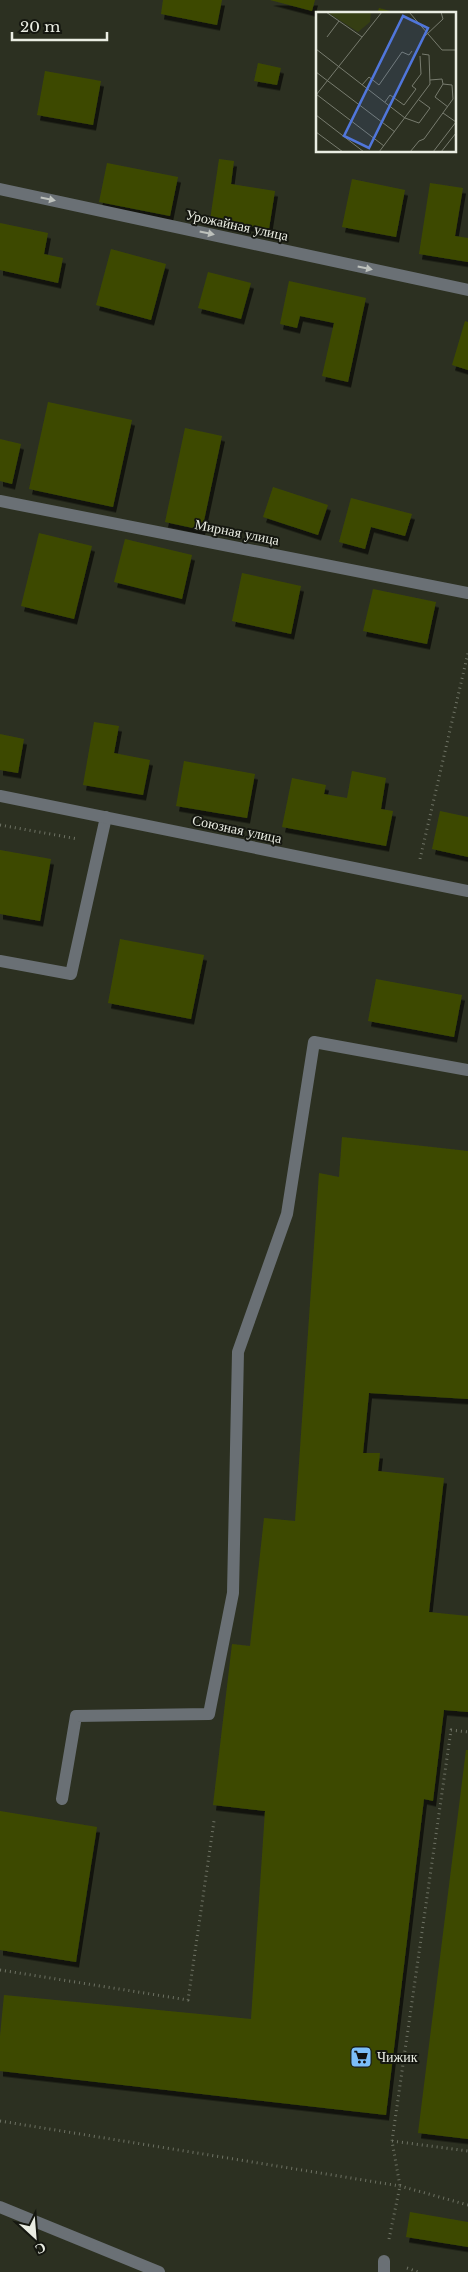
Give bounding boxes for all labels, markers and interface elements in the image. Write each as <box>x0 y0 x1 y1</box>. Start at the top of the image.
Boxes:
scale bar <box>12 10 108 42</box>
inset map <box>316 12 456 152</box>
text: 20 m <box>20 17 60 36</box>
one-way arrow <box>40 195 55 203</box>
street label: Урожайная улица <box>184 205 291 245</box>
one-way arrow <box>199 230 215 238</box>
one-way arrow <box>358 264 374 272</box>
street label: Мирная улица <box>193 515 282 549</box>
street label: Союзная улица <box>191 811 284 847</box>
supermarket icon: Чижик <box>349 2045 373 2069</box>
place label: Чижик <box>377 2048 418 2066</box>
north arrow <box>10 2212 60 2262</box>
text: С <box>32 2238 49 2259</box>

